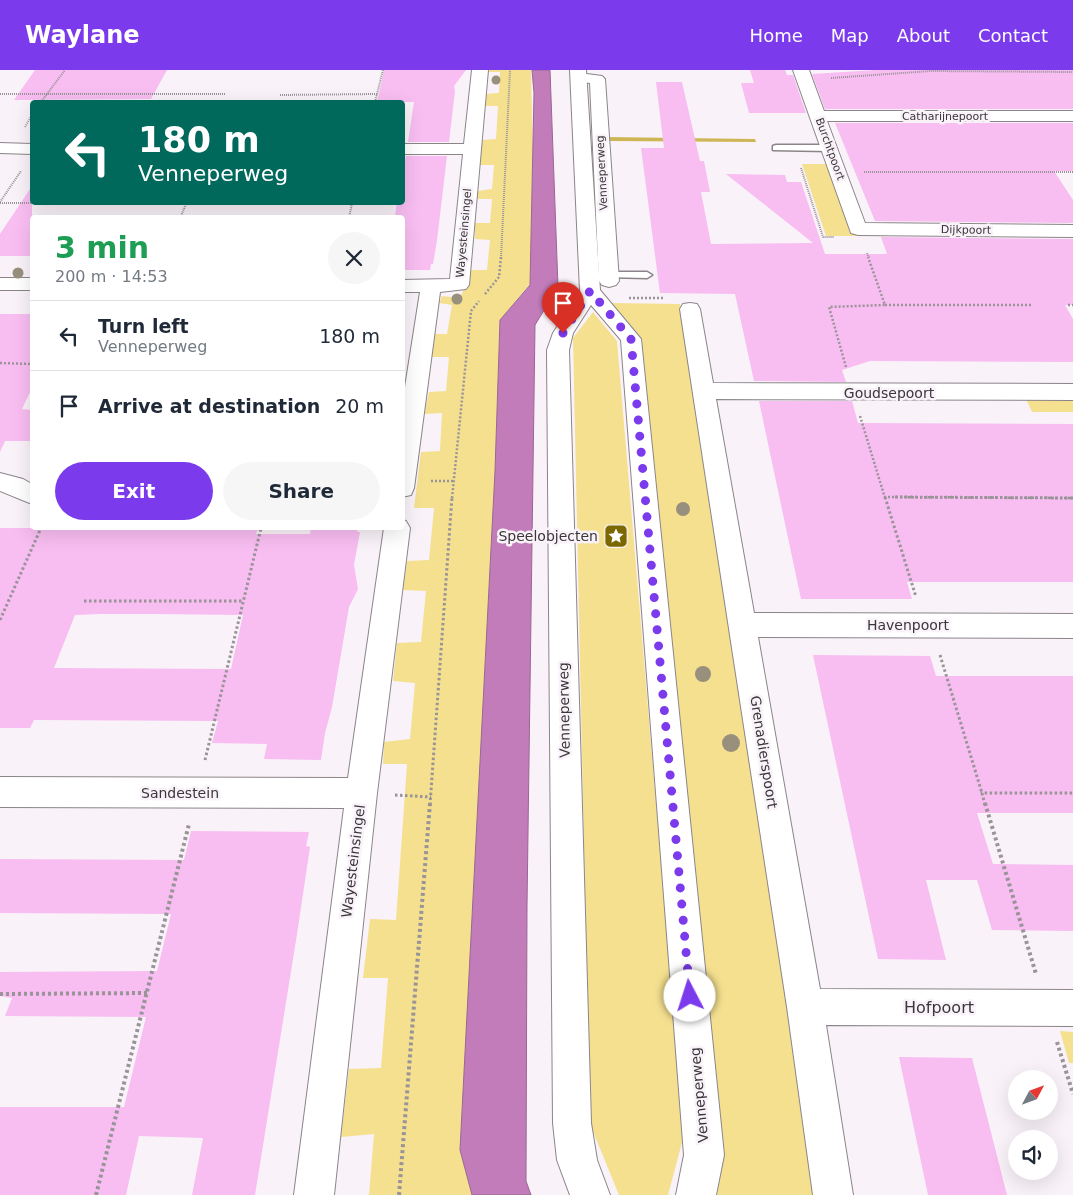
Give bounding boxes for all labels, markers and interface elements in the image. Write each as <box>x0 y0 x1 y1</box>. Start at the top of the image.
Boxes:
text: Waylane <box>25 21 140 49</box>
text: Home <box>750 25 803 46</box>
text: Map <box>831 25 869 46</box>
text: About <box>897 25 950 46</box>
text: Contact <box>978 25 1048 46</box>
street label: Catharijnepoort <box>902 110 989 123</box>
street label: Burchtpoort <box>813 116 848 183</box>
icon: left <box>55 120 120 185</box>
text: 180 m <box>138 120 260 160</box>
street label: Venneperweg <box>594 135 610 211</box>
text: Venneperweg <box>138 161 288 186</box>
street label: Wayesteinsingel <box>454 188 474 278</box>
street label: Dijkpoort <box>941 223 992 237</box>
text: 3 min <box>55 230 149 265</box>
button: close <box>328 232 380 284</box>
text: 200 m · 14:53 <box>55 267 168 286</box>
pin <box>542 282 584 333</box>
icon: arrive <box>549 289 577 317</box>
text: Turn left <box>98 315 189 337</box>
icon: left <box>55 322 83 350</box>
text: 180 m <box>319 325 380 347</box>
text: Venneperweg <box>98 337 207 356</box>
street label: Goudsepoort <box>844 385 935 401</box>
icon: arrive <box>55 392 83 420</box>
text: Arrive at destination <box>98 395 320 417</box>
text: 20 m <box>335 395 384 417</box>
button: Exit <box>55 462 213 520</box>
button: Share <box>223 462 380 520</box>
place icon: Speelobjecten <box>603 523 629 549</box>
place label: Speelobjecten <box>498 528 598 544</box>
street label: Havenpoort <box>867 617 950 633</box>
street label: Venneperweg <box>555 662 573 758</box>
street label: Grenadierspoort <box>747 694 781 810</box>
street label: Sandestein <box>141 785 219 801</box>
street label: Wayesteinsingel <box>338 803 368 919</box>
position arrow <box>663 969 715 1021</box>
street label: Hofpoort <box>904 998 974 1017</box>
street label: Venneperweg <box>687 1047 711 1143</box>
north arrow <box>1008 1070 1058 1120</box>
map controls <box>1008 1070 1058 1180</box>
button: sound <box>1008 1130 1058 1180</box>

